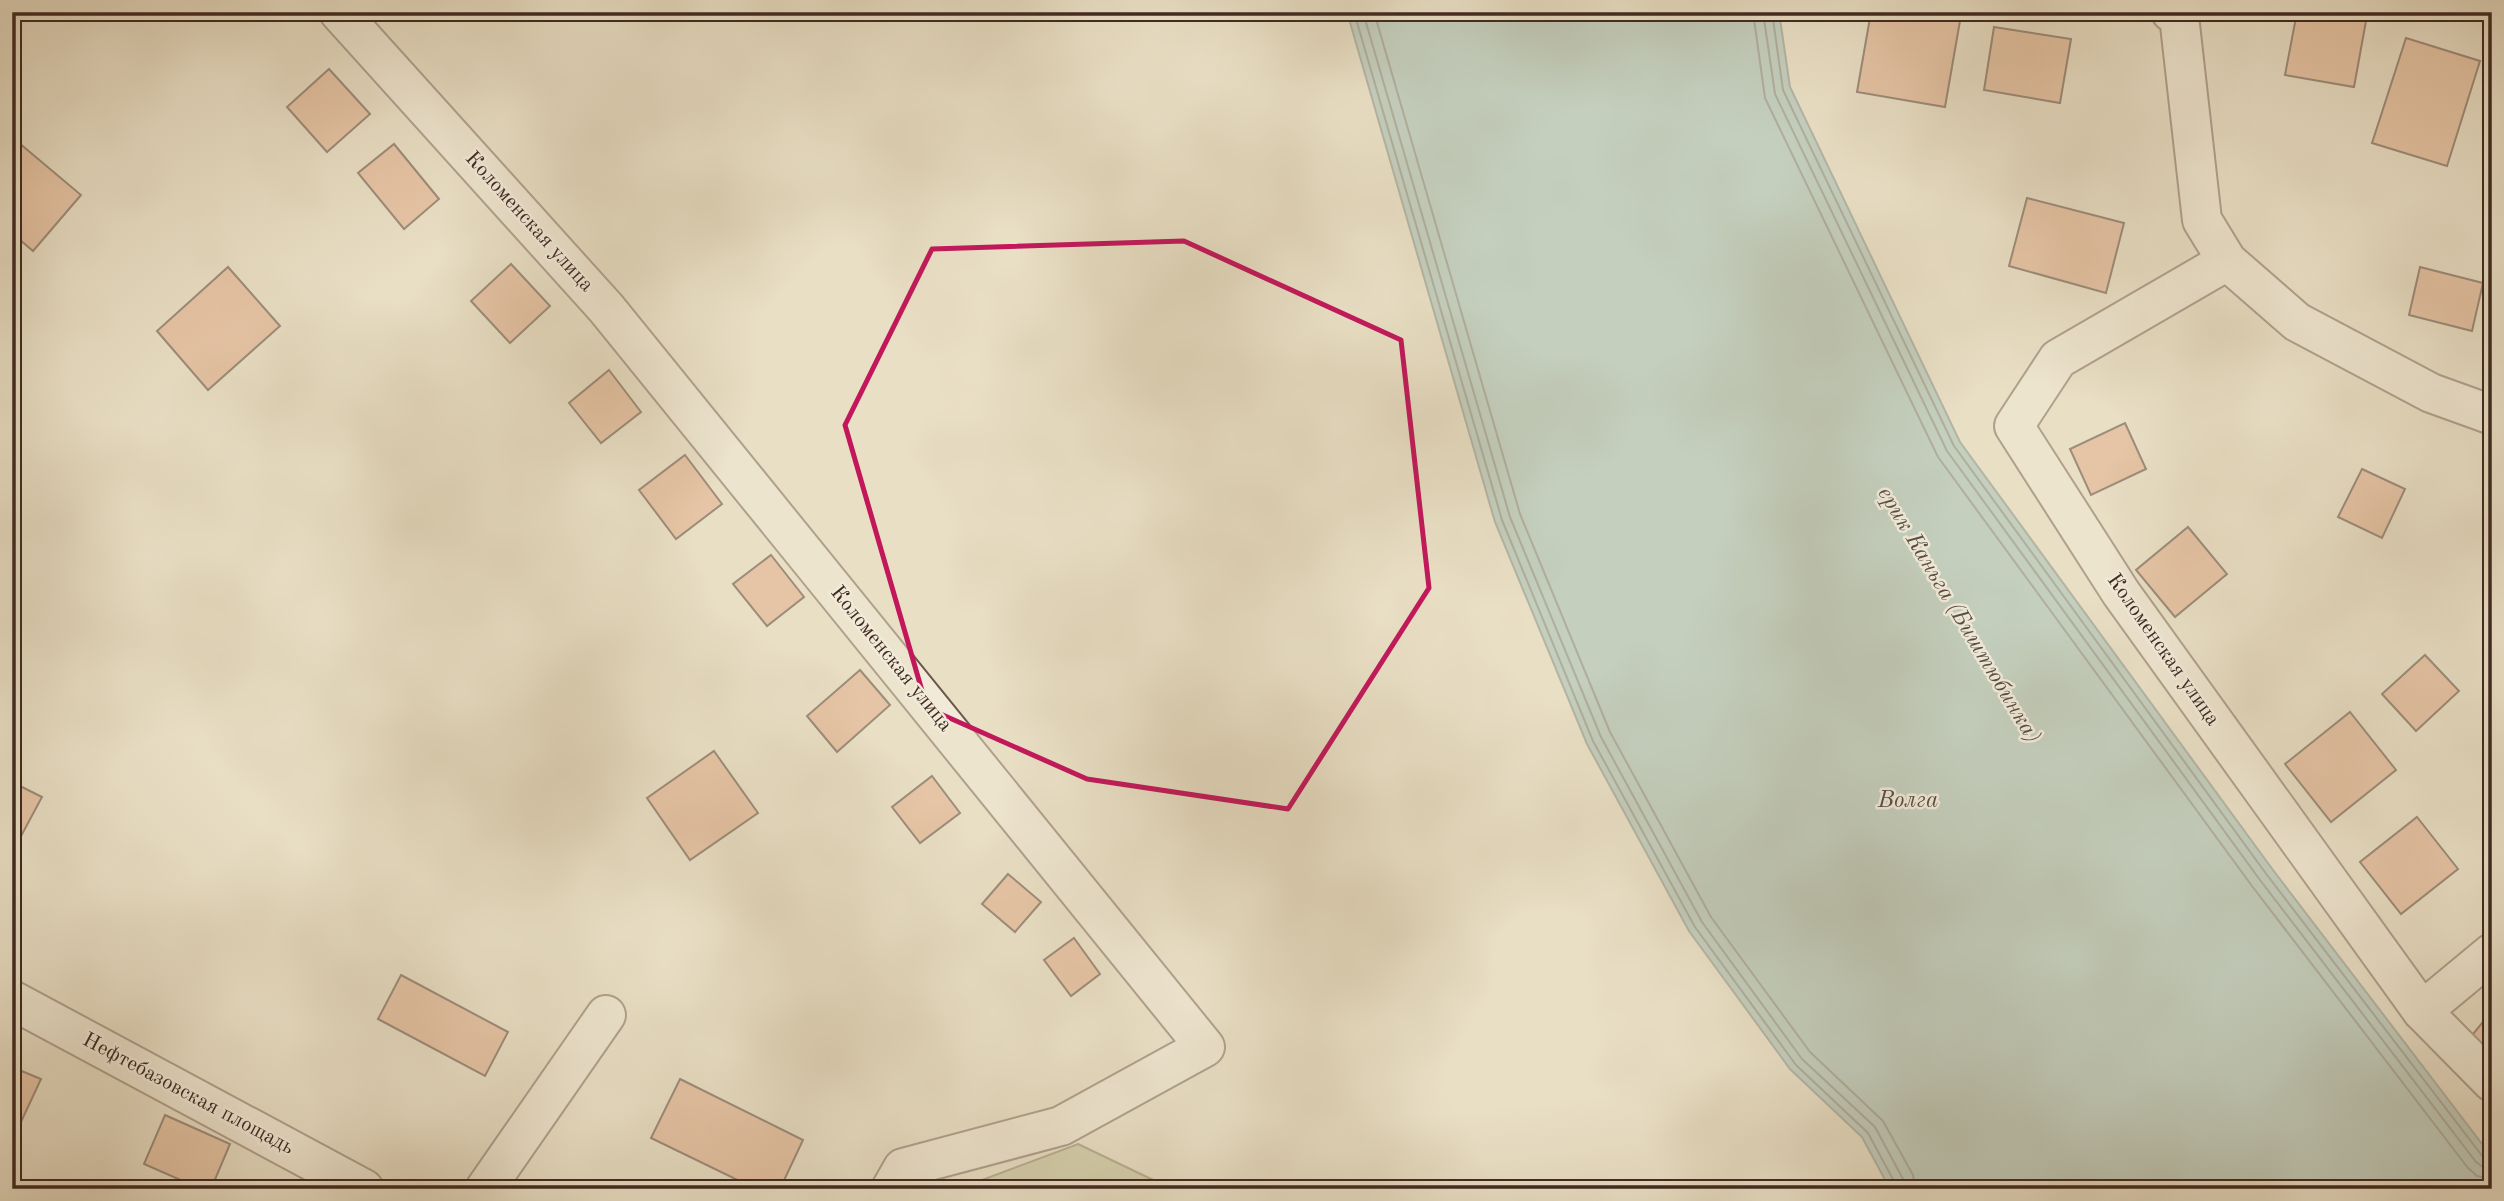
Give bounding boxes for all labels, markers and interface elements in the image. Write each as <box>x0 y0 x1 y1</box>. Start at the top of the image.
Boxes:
street label: Коломенская улица <box>461 148 597 296</box>
water label: ерик Каньга (Биштюбинка) <box>1872 483 2045 748</box>
street label: Коломенская улица <box>2103 570 2223 730</box>
street label: Коломенская улица <box>826 582 956 736</box>
water label: Волга <box>1877 789 1938 812</box>
street label: Нефтебазовская площадь <box>79 1029 297 1159</box>

